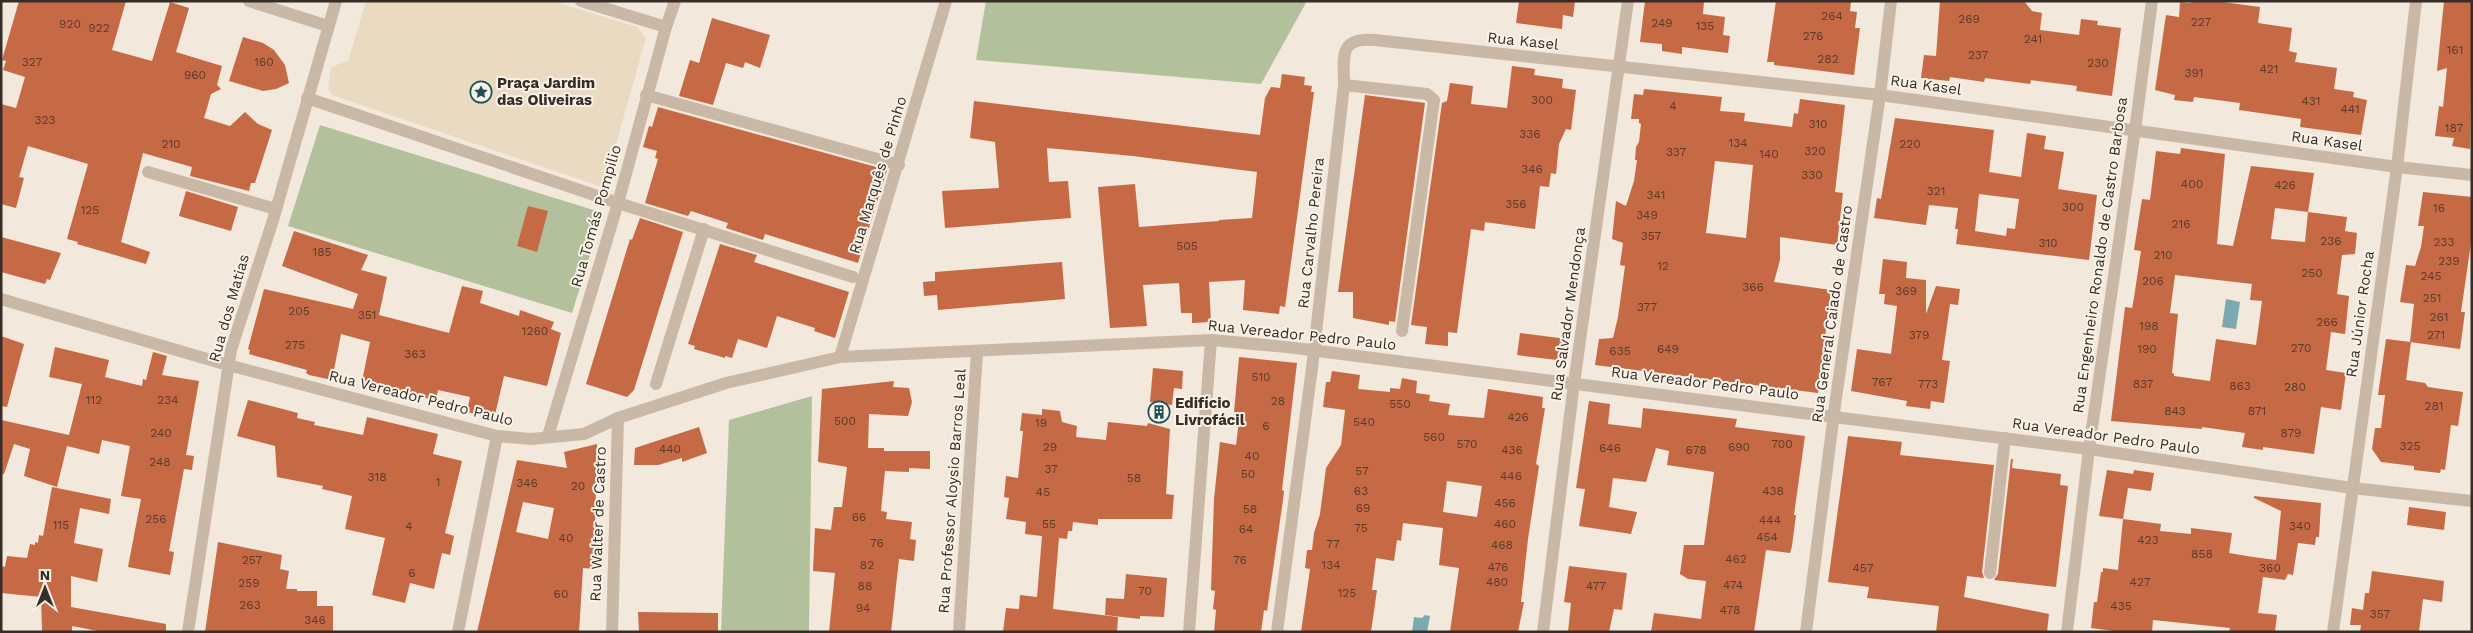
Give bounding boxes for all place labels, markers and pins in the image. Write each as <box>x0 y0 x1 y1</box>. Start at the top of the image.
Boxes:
place label: Praça Jardim das Oliveiras <box>497 74 595 109</box>
place icon: Praça Jardim das Oliveiras <box>469 80 493 104</box>
place label: Edifício Livrofácil <box>1175 394 1245 429</box>
building icon: Edifício Livrofácil <box>1147 400 1171 424</box>

